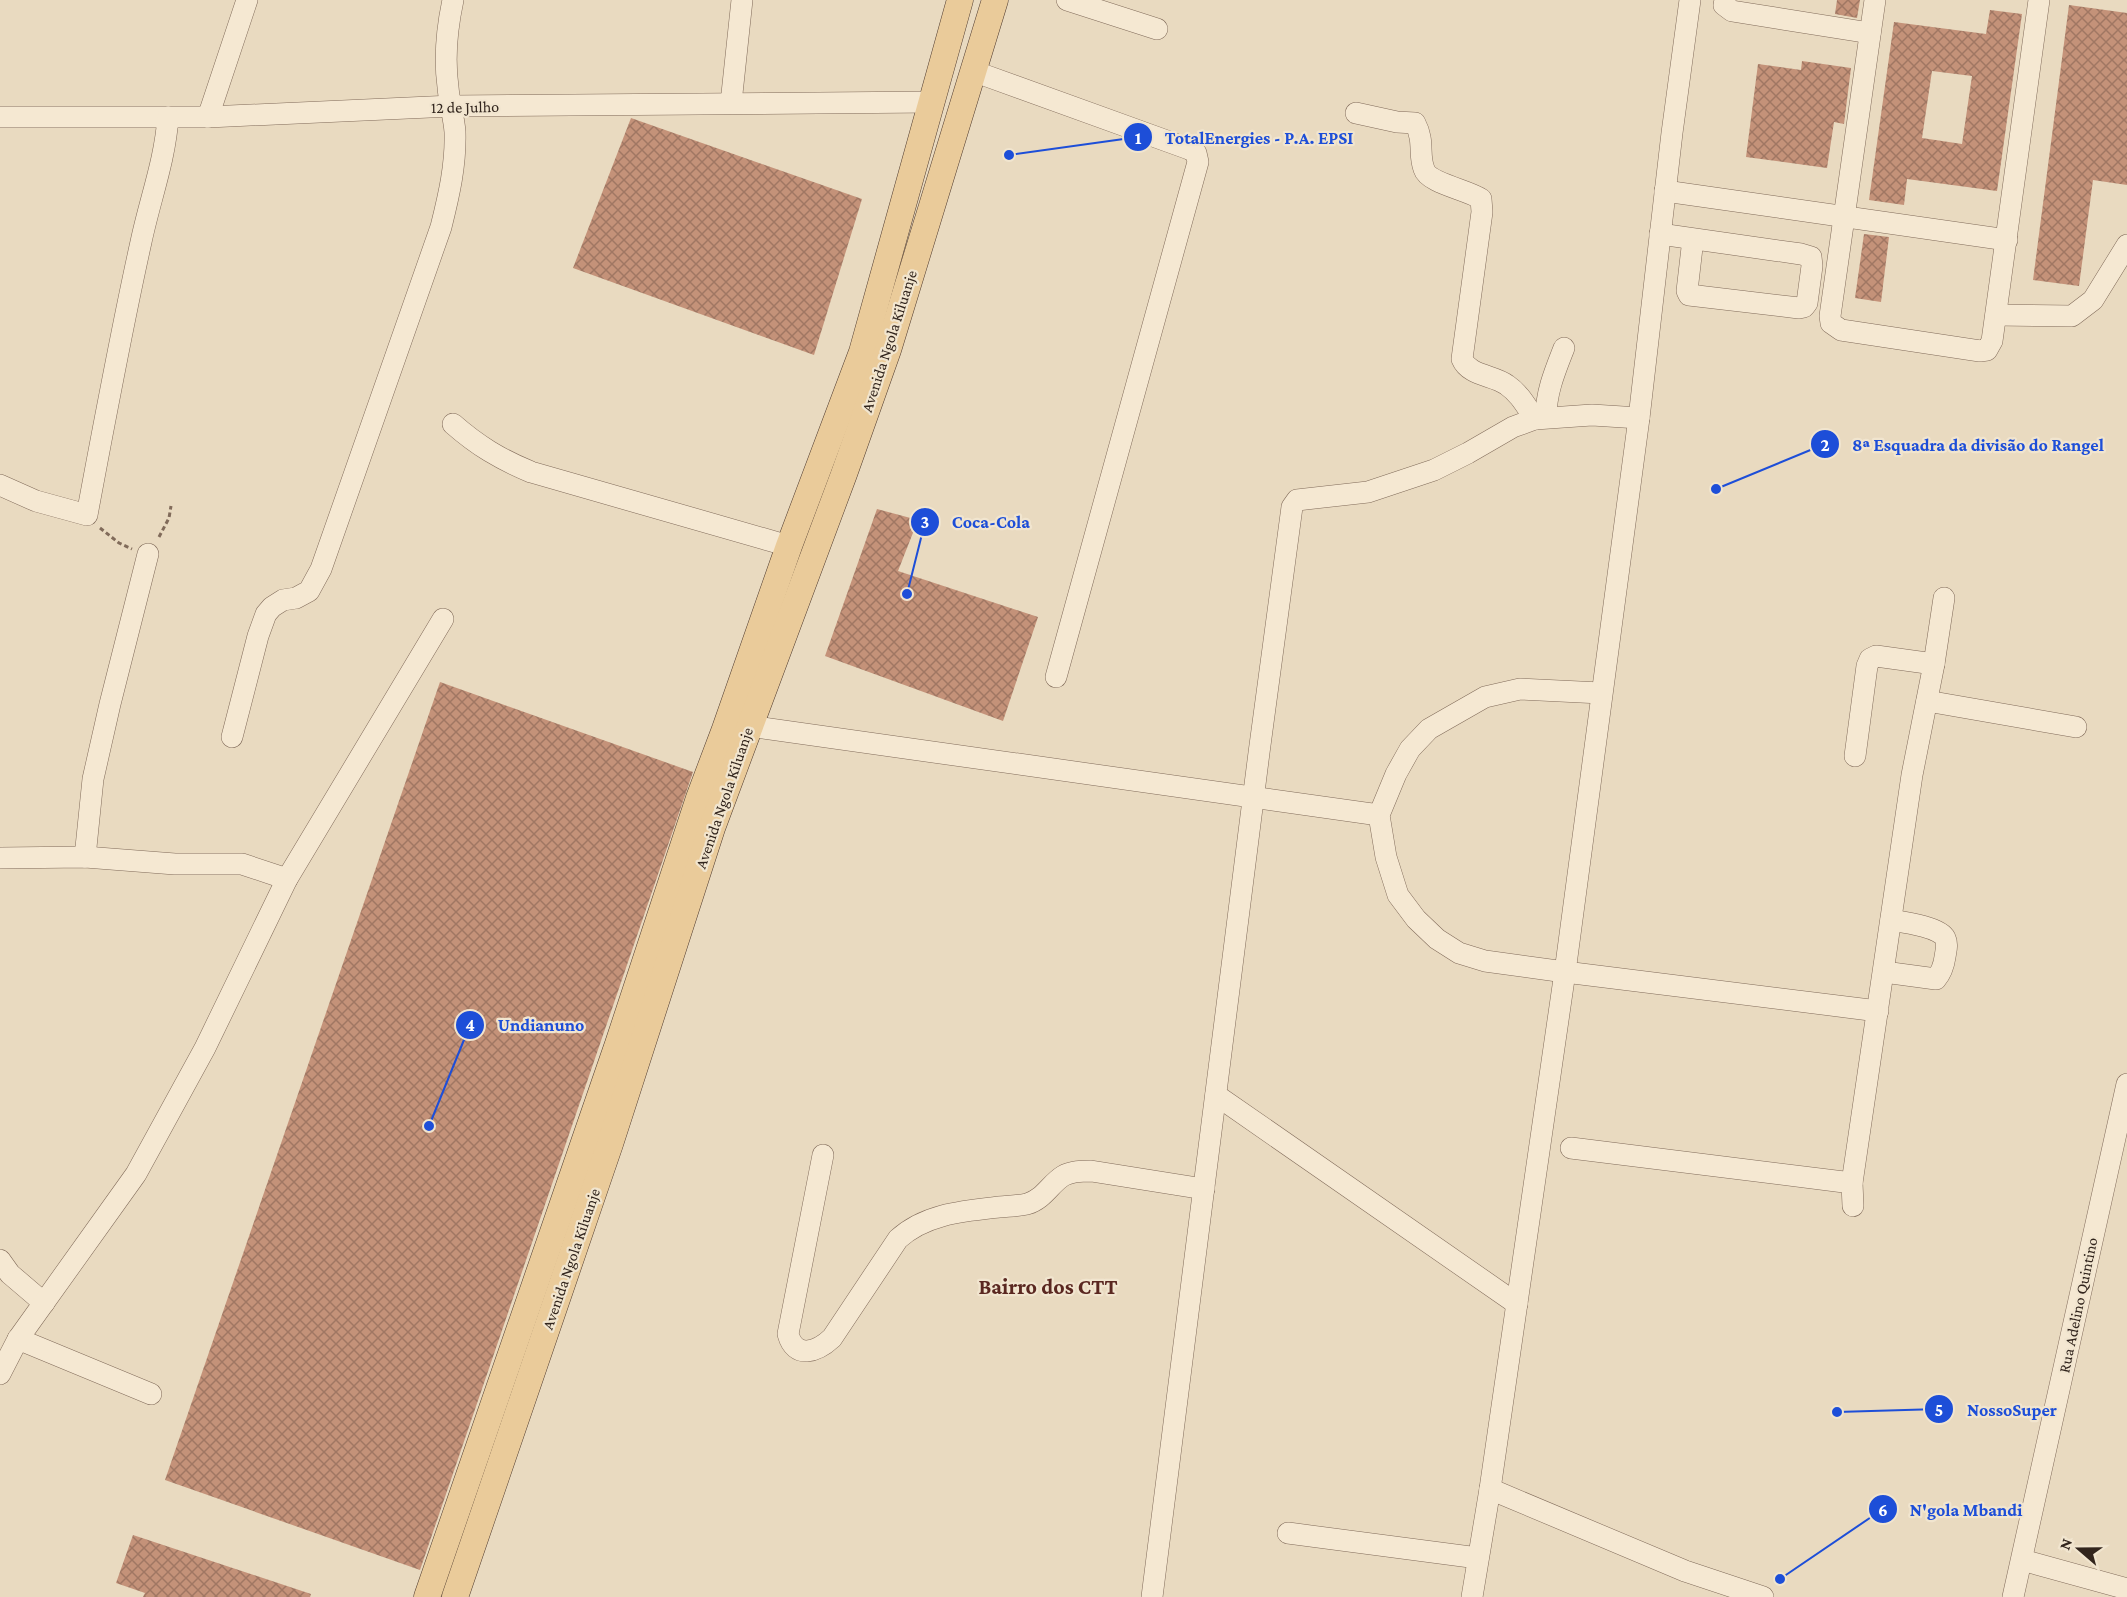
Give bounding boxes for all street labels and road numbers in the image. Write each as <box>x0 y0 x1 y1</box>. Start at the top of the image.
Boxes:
street label: 12 de Julho <box>431 98 499 117</box>
street label: Avenida Ngola Kiluanje <box>858 268 921 414</box>
street label: Avenida Ngola Kiluanje <box>692 725 757 871</box>
street label: Avenida Ngola Kiluanje <box>539 1186 604 1332</box>
street label: Rua Adelino Quintino <box>2055 1236 2101 1374</box>

